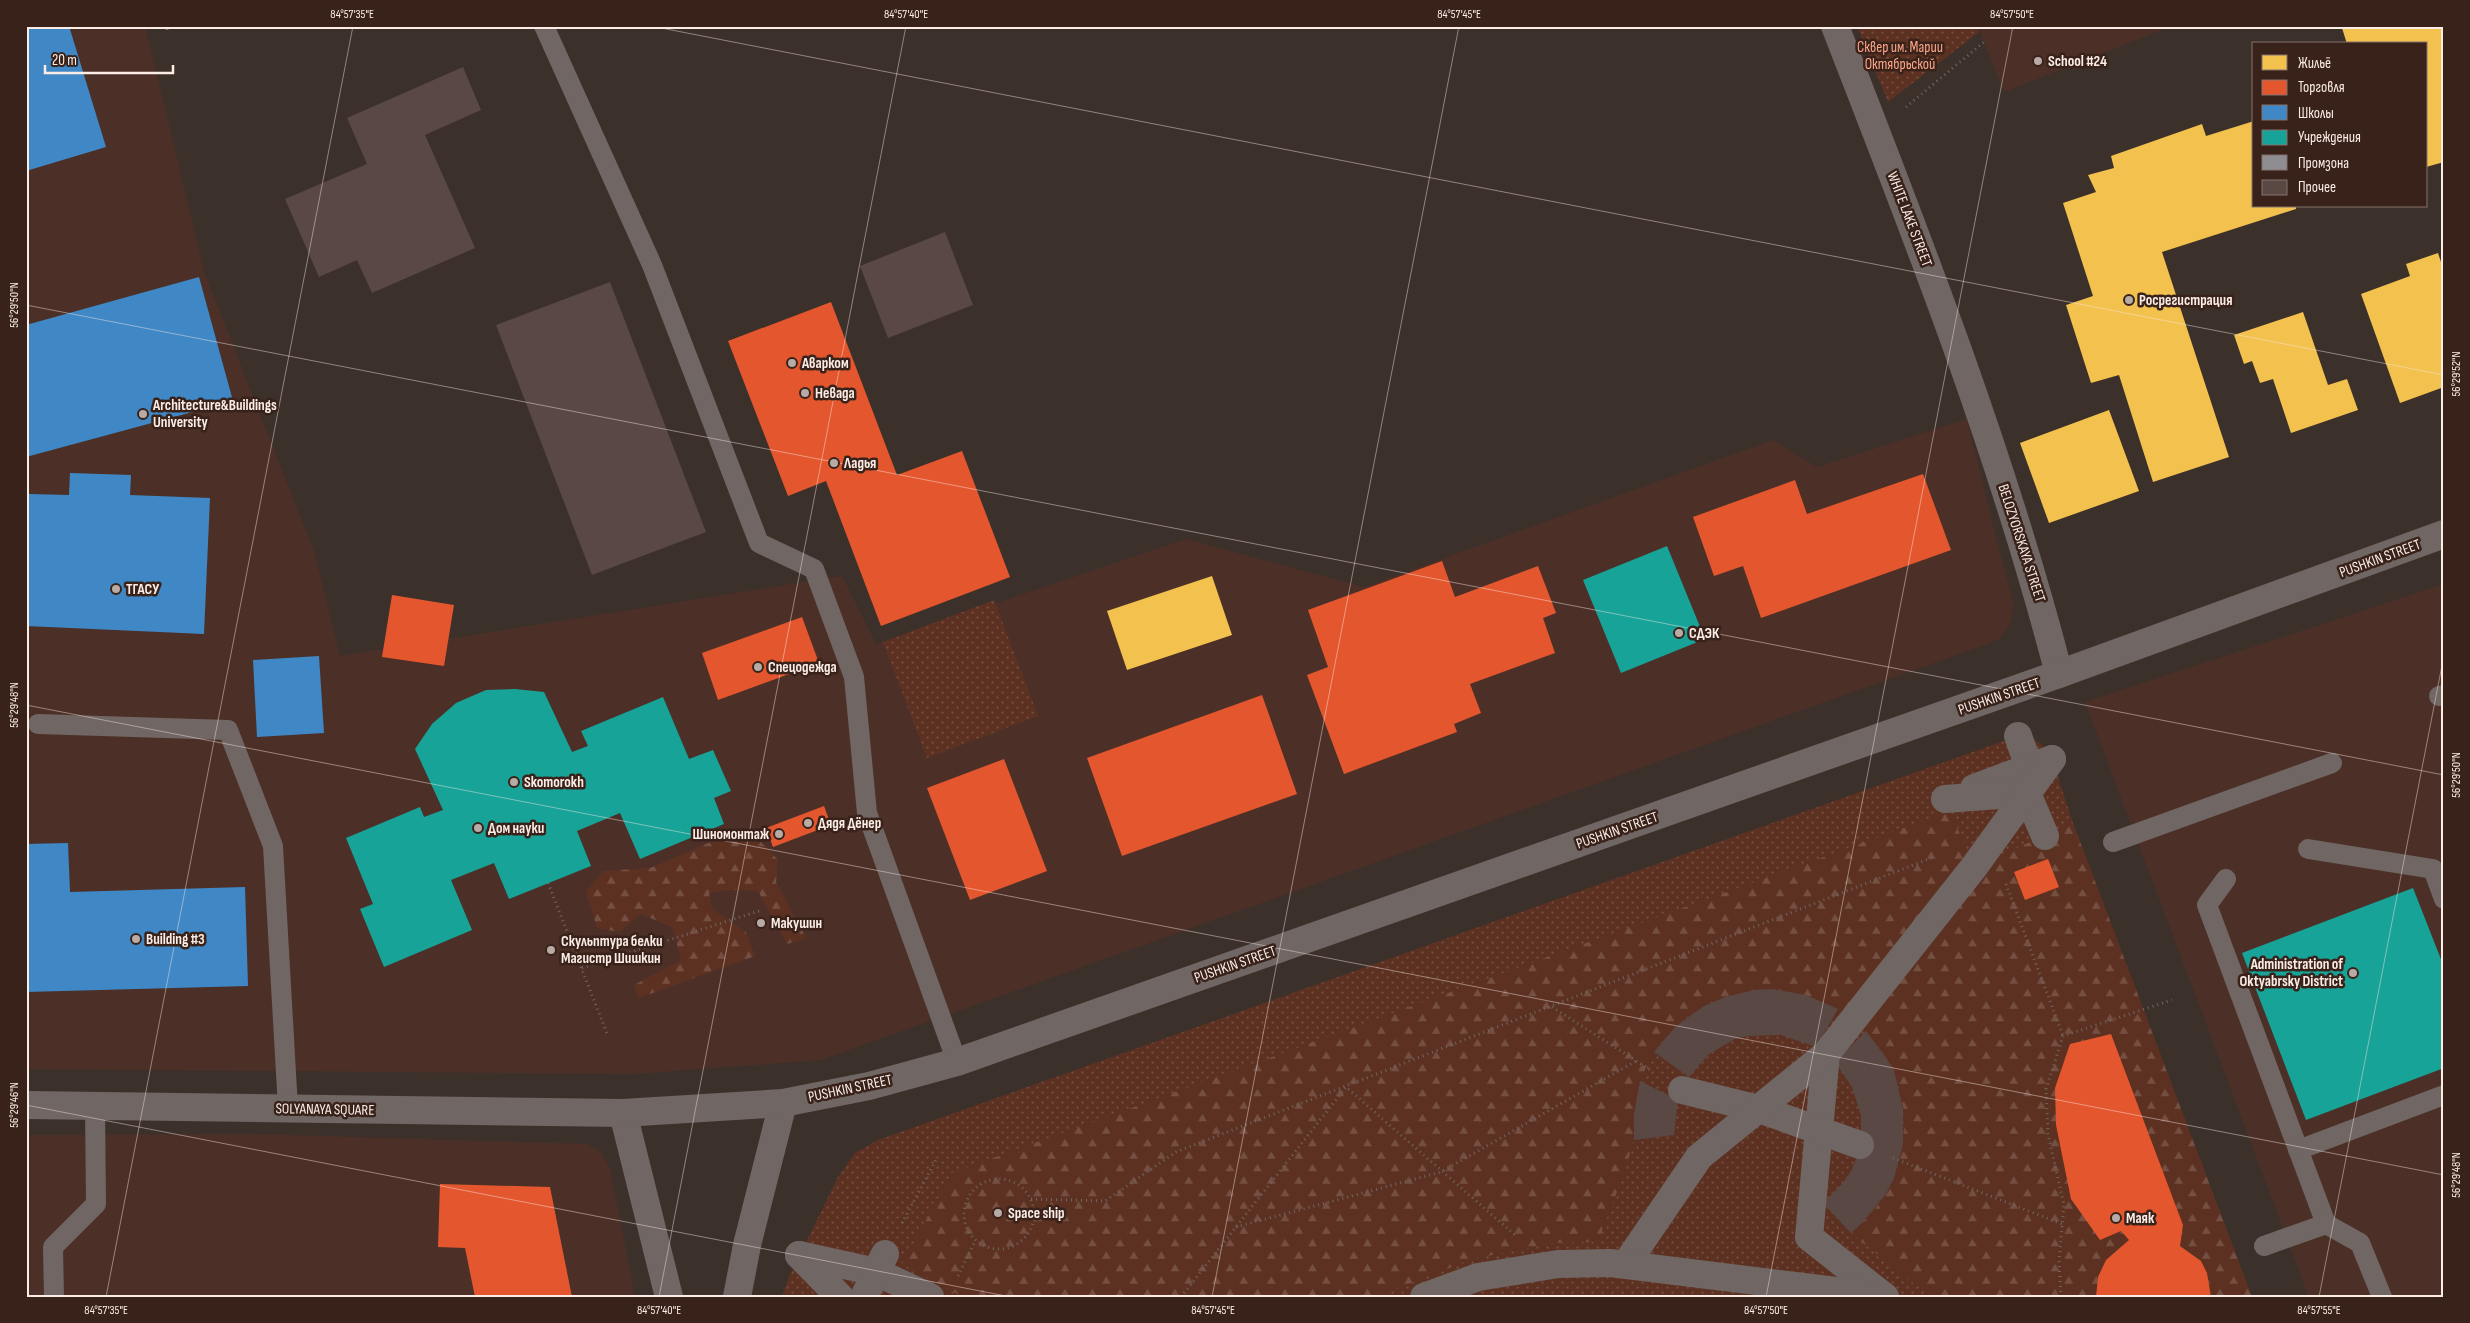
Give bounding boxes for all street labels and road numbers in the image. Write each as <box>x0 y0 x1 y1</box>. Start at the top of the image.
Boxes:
street label: WHITE LAKE STREET <box>1883 169 1936 269</box>
street label: BELOZYORSKAYA STREET <box>1993 482 2050 605</box>
street label: PUSHKIN STREET <box>2337 535 2424 582</box>
street label: PUSHKIN STREET <box>1956 674 2043 719</box>
street label: PUSHKIN STREET <box>1574 808 1661 853</box>
street label: PUSHKIN STREET <box>1192 942 1279 987</box>
street label: PUSHKIN STREET <box>806 1070 894 1107</box>
street label: SOLYANAYA SQUARE <box>275 1099 375 1120</box>

